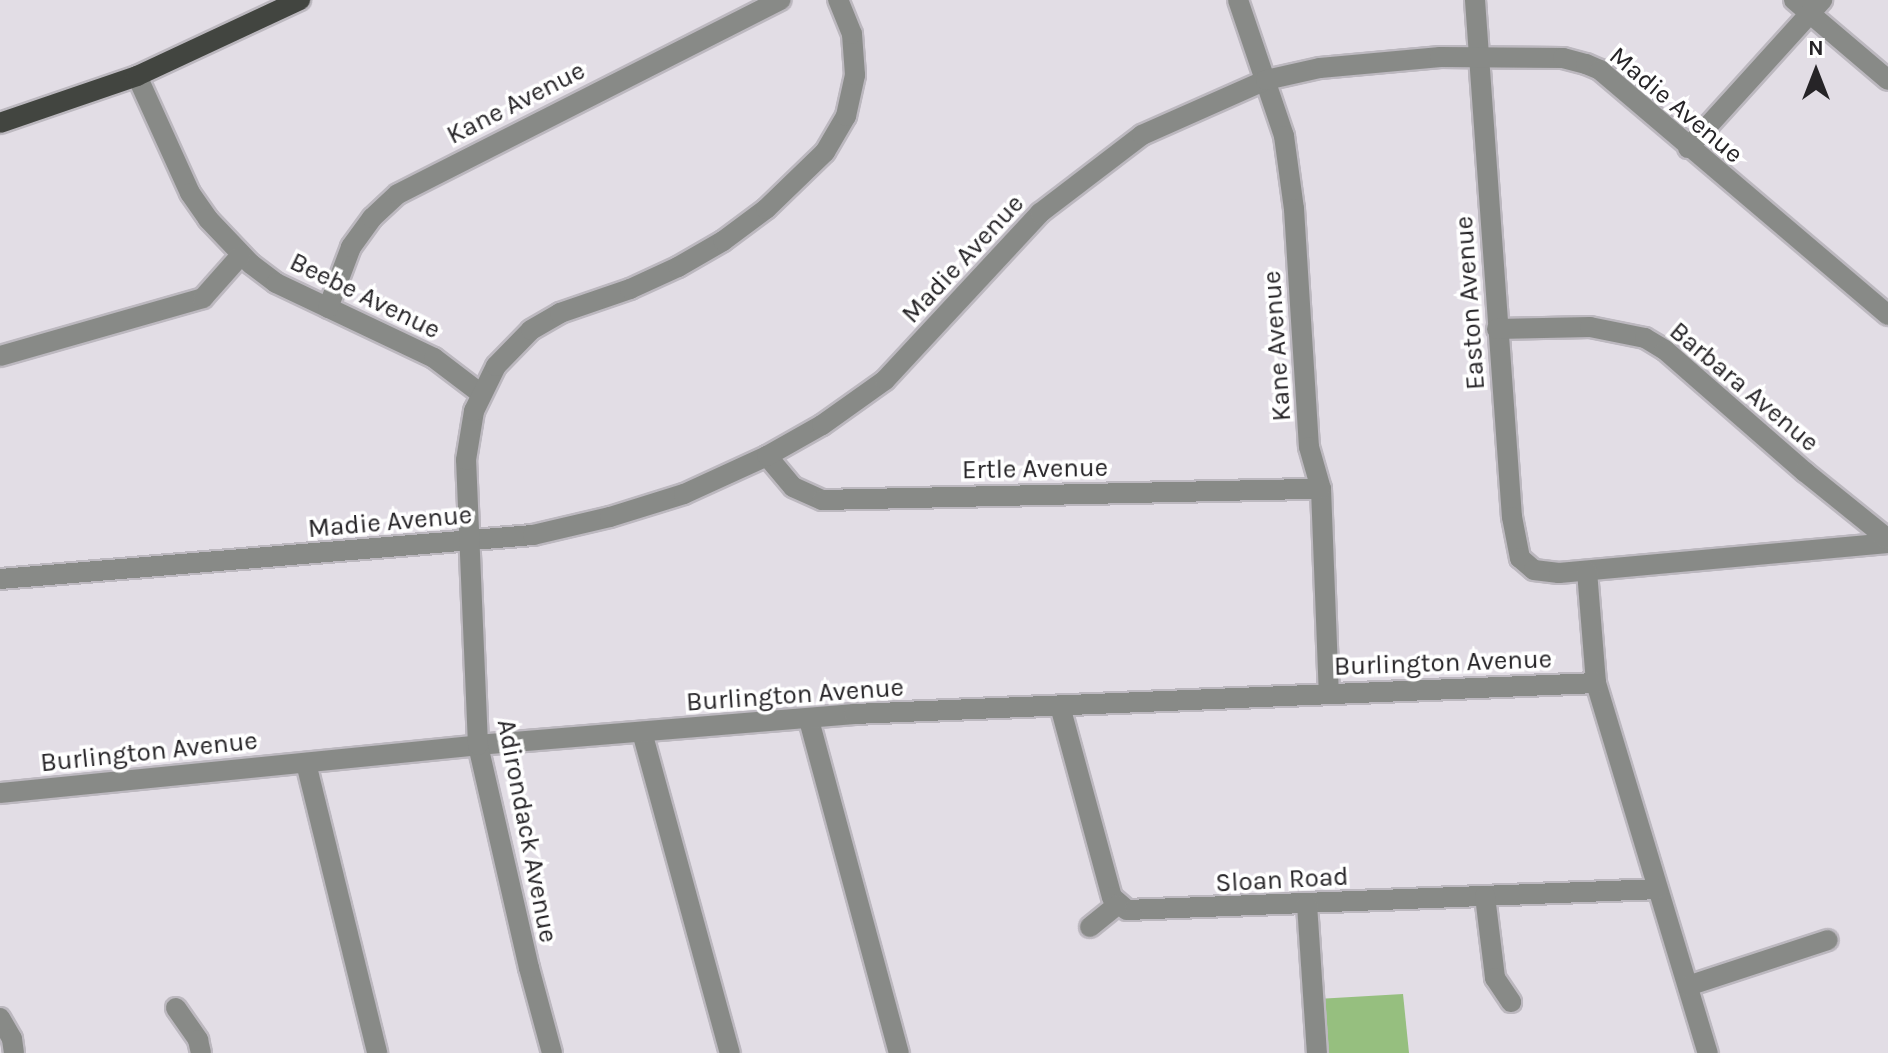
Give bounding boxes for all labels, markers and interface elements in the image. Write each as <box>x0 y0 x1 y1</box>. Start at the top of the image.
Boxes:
north arrow <box>1776 32 1856 112</box>
text: N <box>1808 35 1824 61</box>
street label: Madie Avenue <box>1603 40 1749 170</box>
street label: Kane Avenue <box>442 55 590 151</box>
street label: Madie Avenue <box>895 188 1031 330</box>
street label: Easton Avenue <box>1448 215 1492 391</box>
street label: Beebe Avenue <box>285 246 445 346</box>
street label: Kane Avenue <box>1256 270 1298 422</box>
street label: Barbara Avenue <box>1663 316 1825 458</box>
street label: Ertle Avenue <box>962 452 1108 486</box>
street label: Madie Avenue <box>307 499 473 545</box>
street label: Burlington Avenue <box>1333 644 1553 682</box>
street label: Burlington Avenue <box>685 672 905 718</box>
street label: Adirondack Avenue <box>490 717 564 945</box>
street label: Burlington Avenue <box>39 725 259 779</box>
street label: Sloan Road <box>1215 861 1349 899</box>

